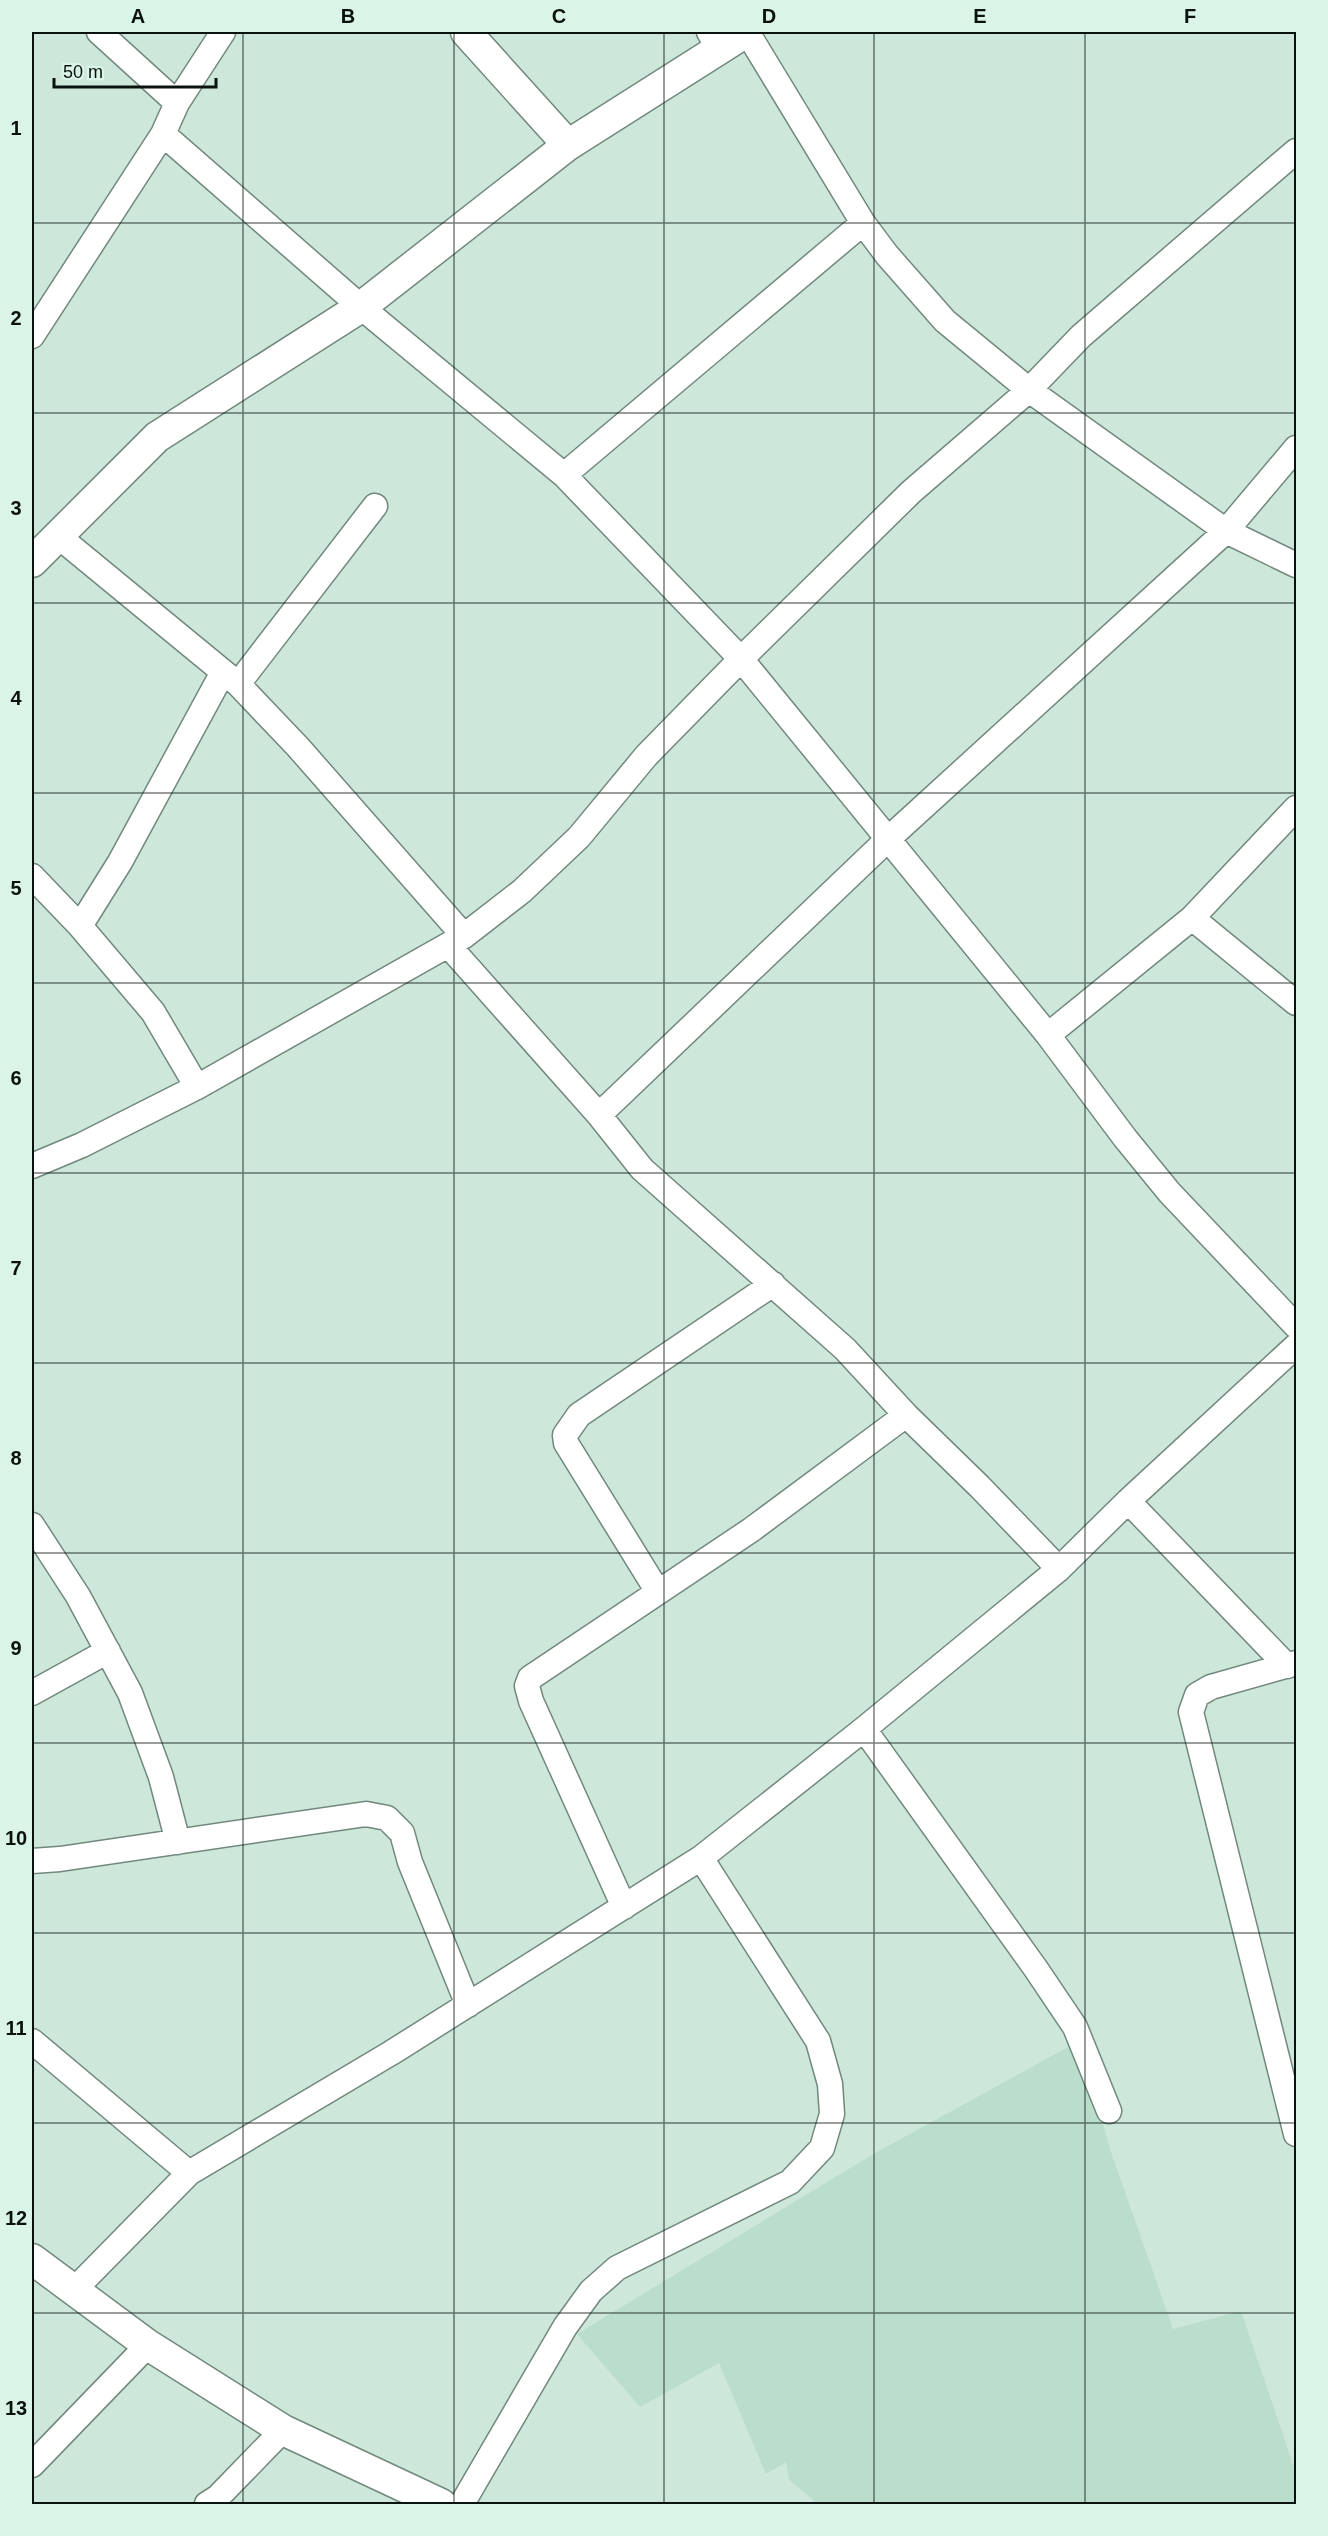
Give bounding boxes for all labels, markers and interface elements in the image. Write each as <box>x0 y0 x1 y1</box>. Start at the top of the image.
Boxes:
text: A <box>131 5 145 27</box>
text: B <box>341 5 355 27</box>
text: C <box>552 5 566 27</box>
text: D <box>762 5 776 27</box>
text: E <box>973 5 987 27</box>
text: F <box>1184 5 1196 27</box>
scale bar <box>54 51 216 89</box>
text: 50 m <box>63 62 103 82</box>
text: 1 <box>10 117 22 139</box>
text: 2 <box>10 307 22 329</box>
text: 3 <box>10 497 22 519</box>
text: 4 <box>10 687 22 709</box>
text: 5 <box>10 877 22 899</box>
text: 6 <box>10 1067 22 1089</box>
text: 7 <box>10 1257 22 1279</box>
text: 8 <box>10 1447 22 1469</box>
text: 9 <box>10 1637 22 1659</box>
text: 10 <box>5 1827 27 1849</box>
text: 11 <box>5 2017 27 2039</box>
text: 12 <box>5 2207 27 2229</box>
text: 13 <box>5 2397 27 2419</box>

